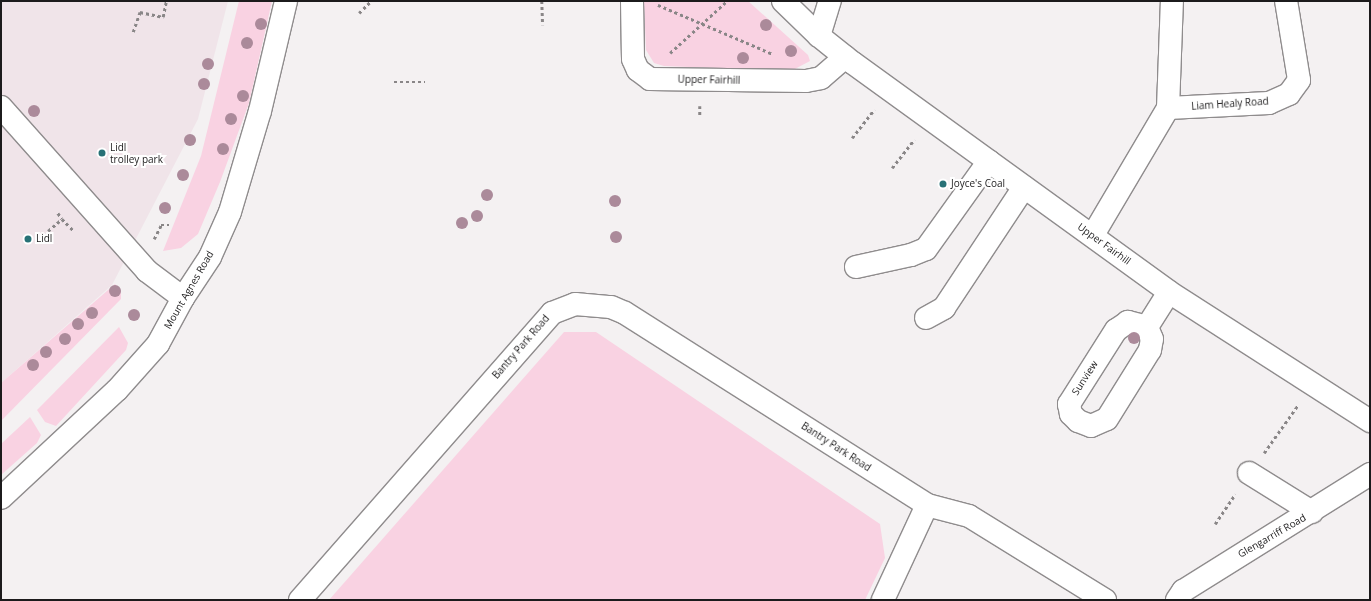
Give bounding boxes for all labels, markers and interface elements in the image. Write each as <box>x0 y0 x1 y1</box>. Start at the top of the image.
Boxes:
street label: Upper Fairhill <box>677 73 741 87</box>
street label: Liam Healy Road <box>1191 95 1269 113</box>
place label: Lidl trolley park <box>110 141 163 164</box>
marker: Lidl trolley park <box>97 148 107 158</box>
place label: Joyce's Coal <box>951 178 1005 190</box>
marker: Joyce's Coal <box>938 179 948 189</box>
street label: Upper Fairhill <box>1075 221 1133 267</box>
place label: Lidl <box>36 233 52 245</box>
marker: Lidl <box>23 234 33 244</box>
street label: Mount Agnes Road <box>162 249 216 331</box>
street label: Bantry Park Road <box>490 313 552 381</box>
street label: Sunview <box>1069 359 1101 397</box>
street label: Bantry Park Road <box>799 420 873 474</box>
street label: Glengarriff Road <box>1236 512 1308 560</box>

